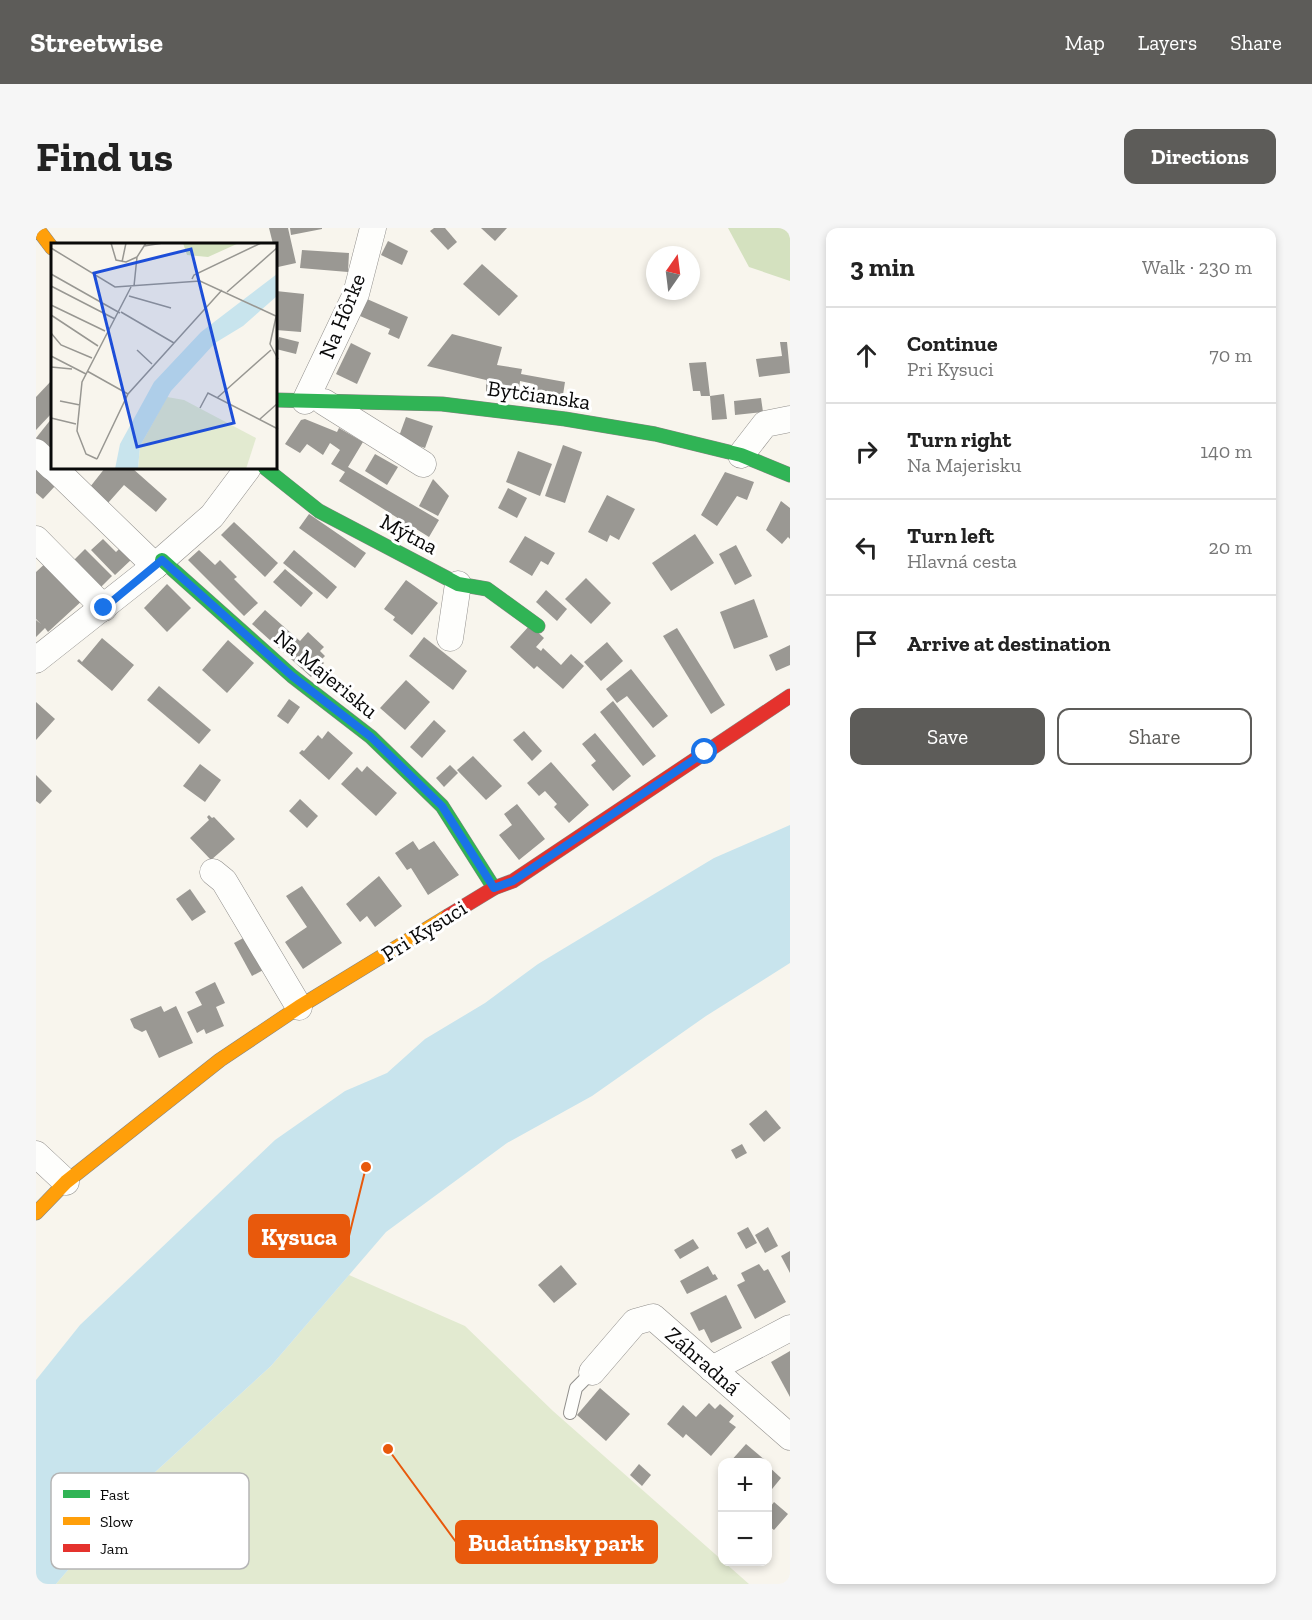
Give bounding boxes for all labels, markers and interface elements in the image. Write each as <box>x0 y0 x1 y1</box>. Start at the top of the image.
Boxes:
text: Streetwise <box>30 26 163 59</box>
text: Map <box>1065 30 1105 55</box>
text: Layers <box>1138 30 1197 55</box>
text: Share <box>1230 30 1282 55</box>
button: Directions <box>1124 129 1276 184</box>
text: Find us <box>36 131 173 182</box>
inset map <box>51 243 278 470</box>
north arrow <box>646 246 700 300</box>
text: 3 min <box>850 251 915 283</box>
text: Walk · 230 m <box>1142 255 1252 279</box>
street label: Na Hôrke <box>313 270 371 362</box>
text: Continue <box>907 330 998 357</box>
icon: ahead <box>850 339 883 372</box>
text: 70 m <box>1209 343 1252 367</box>
text: Pri Kysuci <box>907 357 994 381</box>
street label: Bytčianska <box>486 374 593 416</box>
text: Turn right <box>907 426 1011 453</box>
icon: right <box>850 435 883 468</box>
text: 140 m <box>1200 439 1252 463</box>
text: Na Majerisku <box>907 453 1021 477</box>
street label: Mýtna <box>376 508 443 560</box>
text: Turn left <box>907 522 994 549</box>
icon: left <box>850 531 883 564</box>
text: 20 m <box>1208 535 1252 559</box>
text: Hlavná cesta <box>907 549 1017 573</box>
route end <box>90 594 116 620</box>
street label: Na Majerisku <box>269 624 384 725</box>
icon: arrive <box>850 627 883 660</box>
text: Arrive at destination <box>907 630 1110 657</box>
button: Save <box>850 708 1045 765</box>
button: Share <box>1057 708 1252 765</box>
route start <box>691 738 717 764</box>
street label: Pri Kysuci <box>376 894 472 968</box>
callout: Kysuca <box>249 1215 349 1257</box>
text: Kysuca <box>261 1222 337 1251</box>
street label: Záhradná <box>660 1321 746 1401</box>
map controls <box>718 1458 772 1566</box>
button: + <box>718 1458 772 1512</box>
legend <box>51 1473 249 1569</box>
text: Fast <box>100 1485 129 1504</box>
text: Slow <box>100 1512 134 1531</box>
button: − <box>718 1512 772 1566</box>
callout: Budatínsky park <box>456 1521 657 1563</box>
text: Budatínsky park <box>468 1528 644 1557</box>
text: Jam <box>100 1539 129 1558</box>

